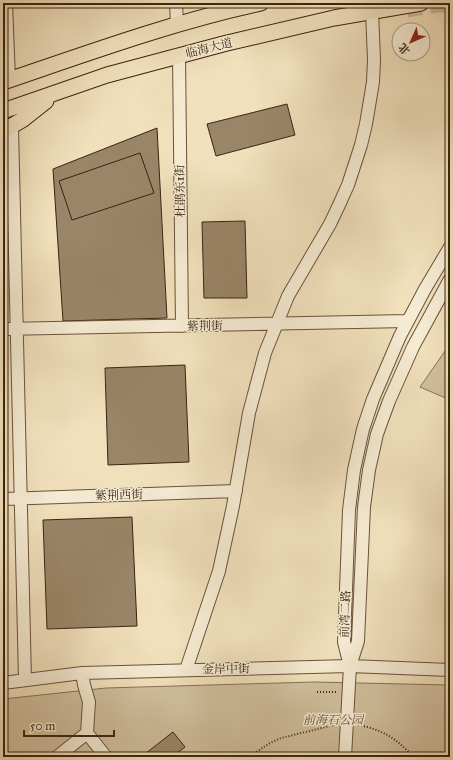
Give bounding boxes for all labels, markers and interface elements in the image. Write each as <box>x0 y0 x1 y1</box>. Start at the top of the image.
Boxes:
north arrow <box>391 22 431 62</box>
street label: 临海大道 <box>184 35 234 61</box>
text: 北 <box>396 40 413 57</box>
street label: 杜鹃东1街 <box>173 164 187 217</box>
street label: 紫荆街 <box>187 319 224 333</box>
street label: 紫荆西街 <box>95 487 144 503</box>
street label: 前湾二路 <box>337 590 353 638</box>
street label: 金岸中街 <box>202 662 251 676</box>
scale bar <box>24 712 114 738</box>
park label: 前海石公园 <box>303 713 365 727</box>
text: 50 m <box>30 719 55 733</box>

